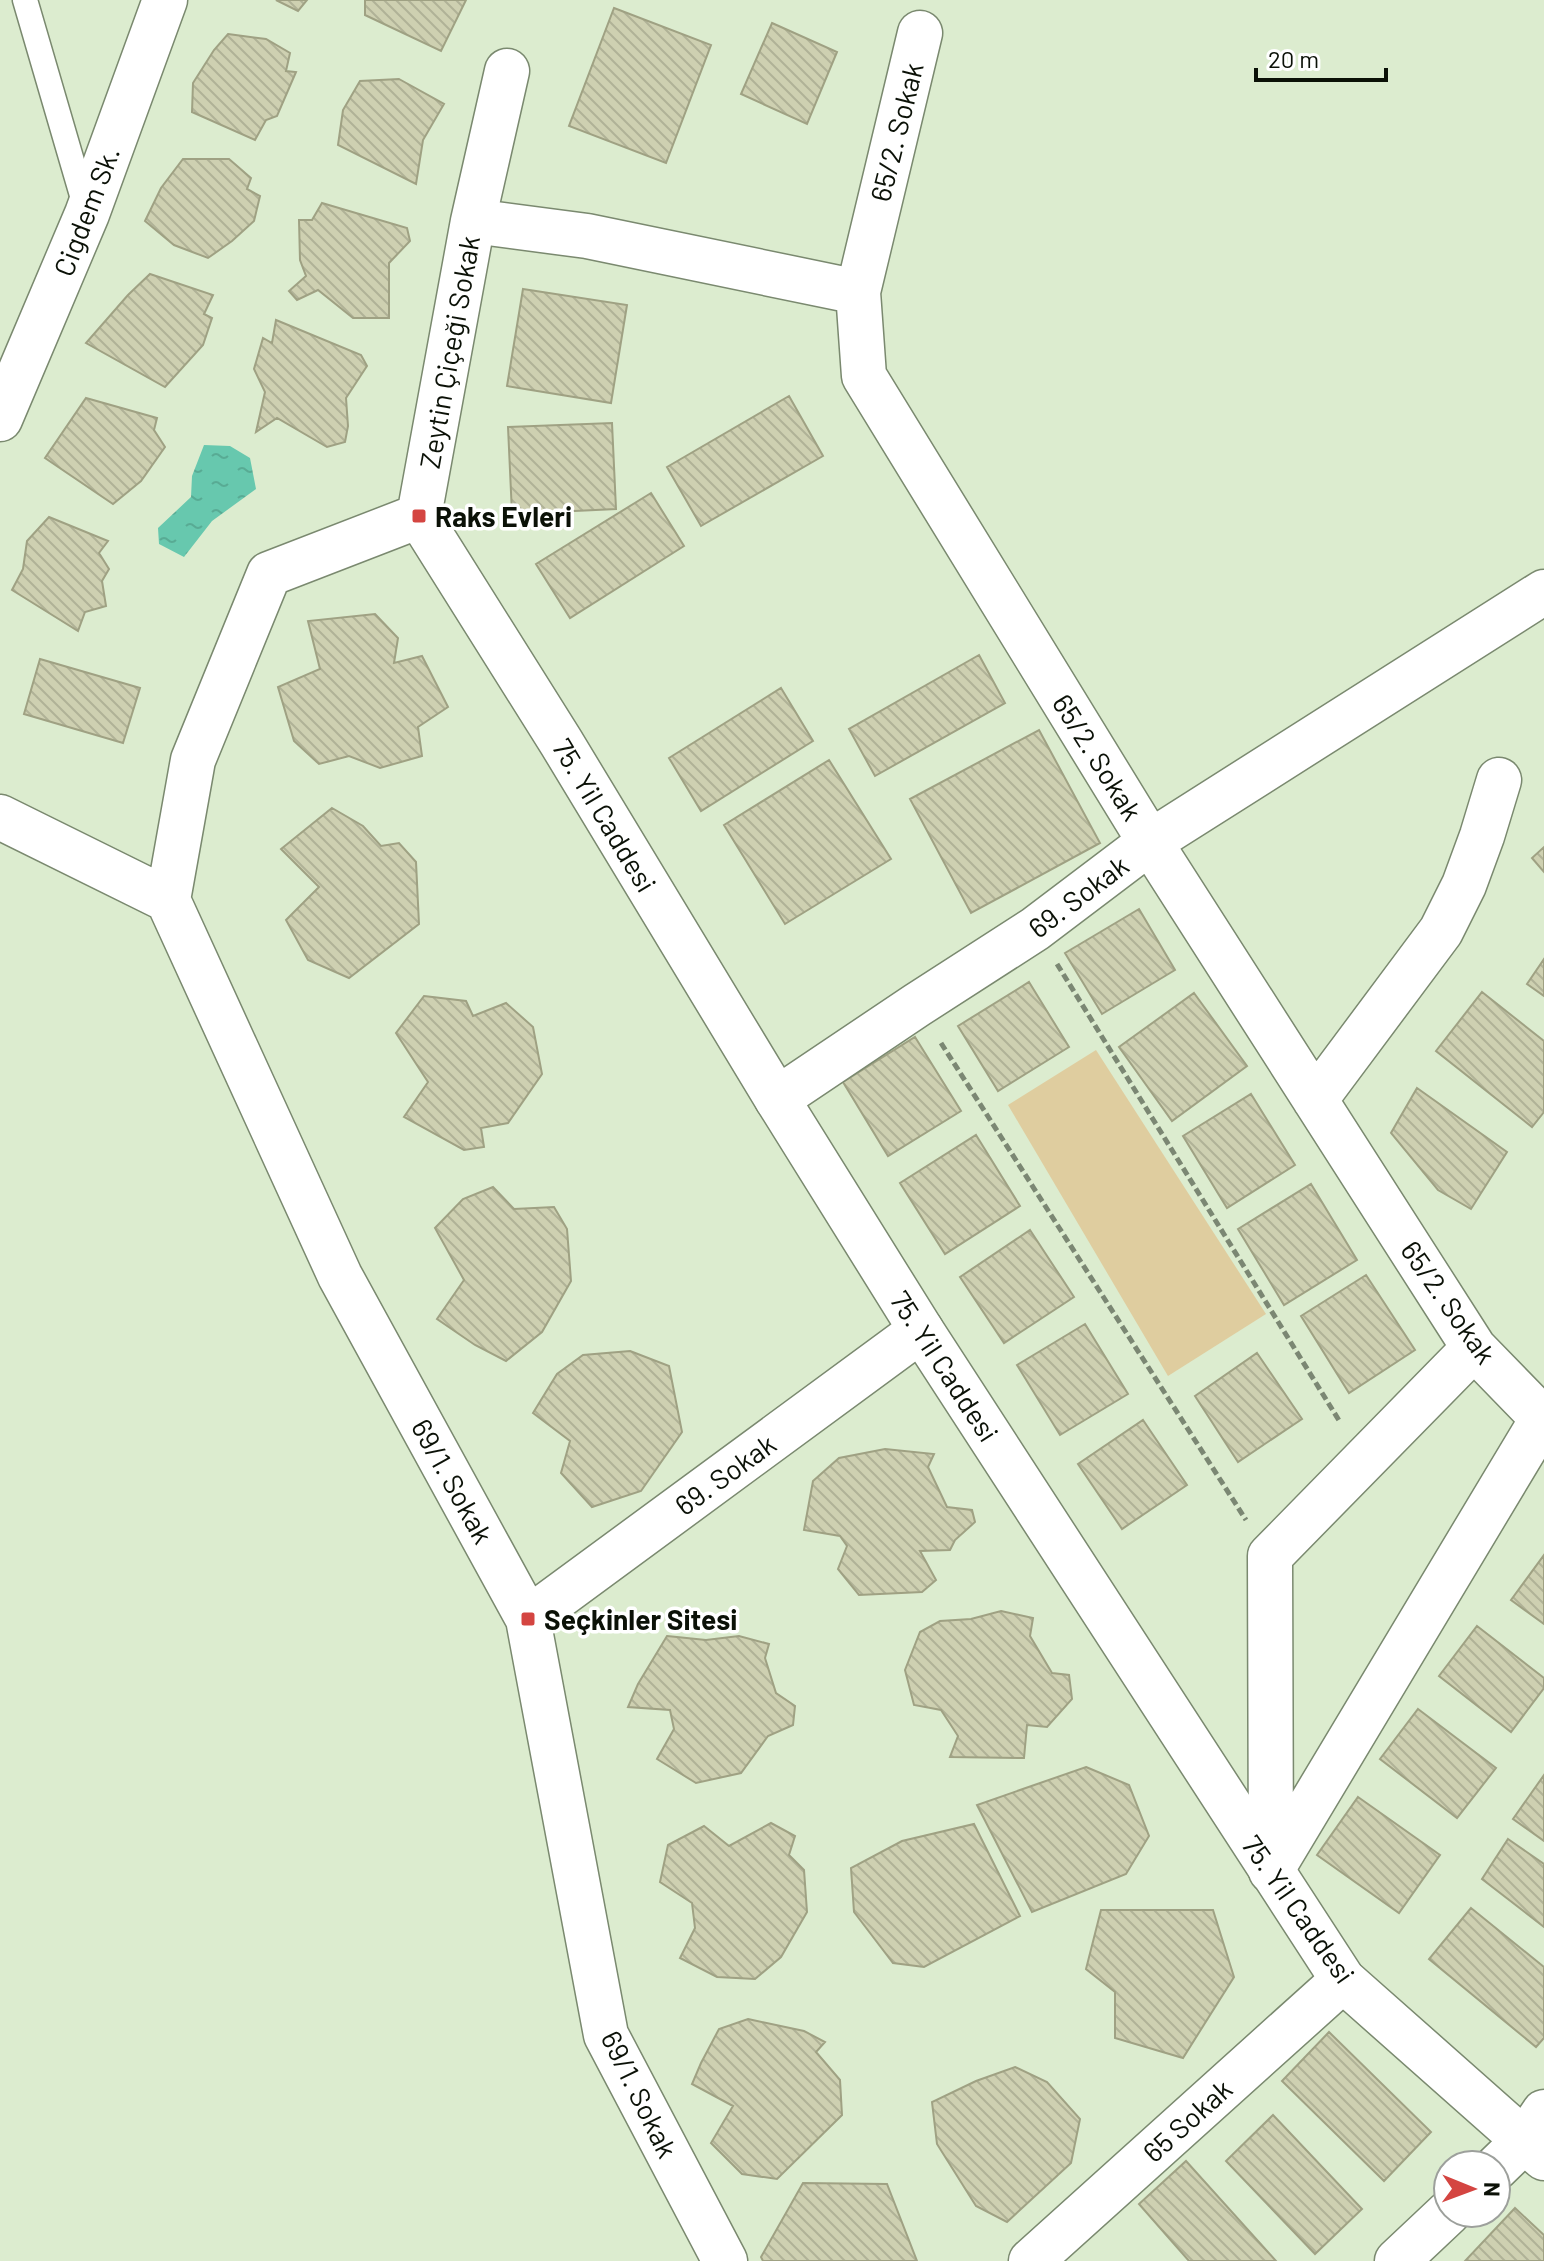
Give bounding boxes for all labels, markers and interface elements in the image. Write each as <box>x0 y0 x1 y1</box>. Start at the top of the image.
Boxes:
scale bar <box>1256 32 1386 82</box>
text: 20 m <box>1268 44 1319 73</box>
street label: 65/2. Sokak <box>862 59 930 205</box>
street label: Cigdem Sk. <box>46 141 126 281</box>
street label: Zeytin Çiçeği Sokak <box>412 233 486 471</box>
place label: Raks Evleri <box>435 499 572 533</box>
marker: Raks Evleri <box>410 507 428 525</box>
street label: 65/2. Sokak <box>1046 688 1150 826</box>
street label: 75. Yil Caddesi <box>546 732 664 898</box>
street label: 69. Sokak <box>1021 847 1135 945</box>
street label: 65/2. Sokak <box>1394 1234 1504 1370</box>
street label: 75. Yil Caddesi <box>884 1284 1006 1448</box>
street label: 69/1. Sokak <box>405 1413 501 1549</box>
street label: 69. Sokak <box>668 1426 782 1522</box>
place label: Seçkinler Sitesi <box>544 1602 737 1636</box>
marker: Seçkinler Sitesi <box>519 1610 537 1628</box>
street label: 75. Yil Caddesi <box>1235 1828 1363 1990</box>
street label: 69/1. Sokak <box>595 2025 685 2163</box>
street label: 65 Sokak <box>1135 2071 1239 2169</box>
north arrow <box>1432 2149 1512 2229</box>
text: N <box>1480 2182 1506 2197</box>

